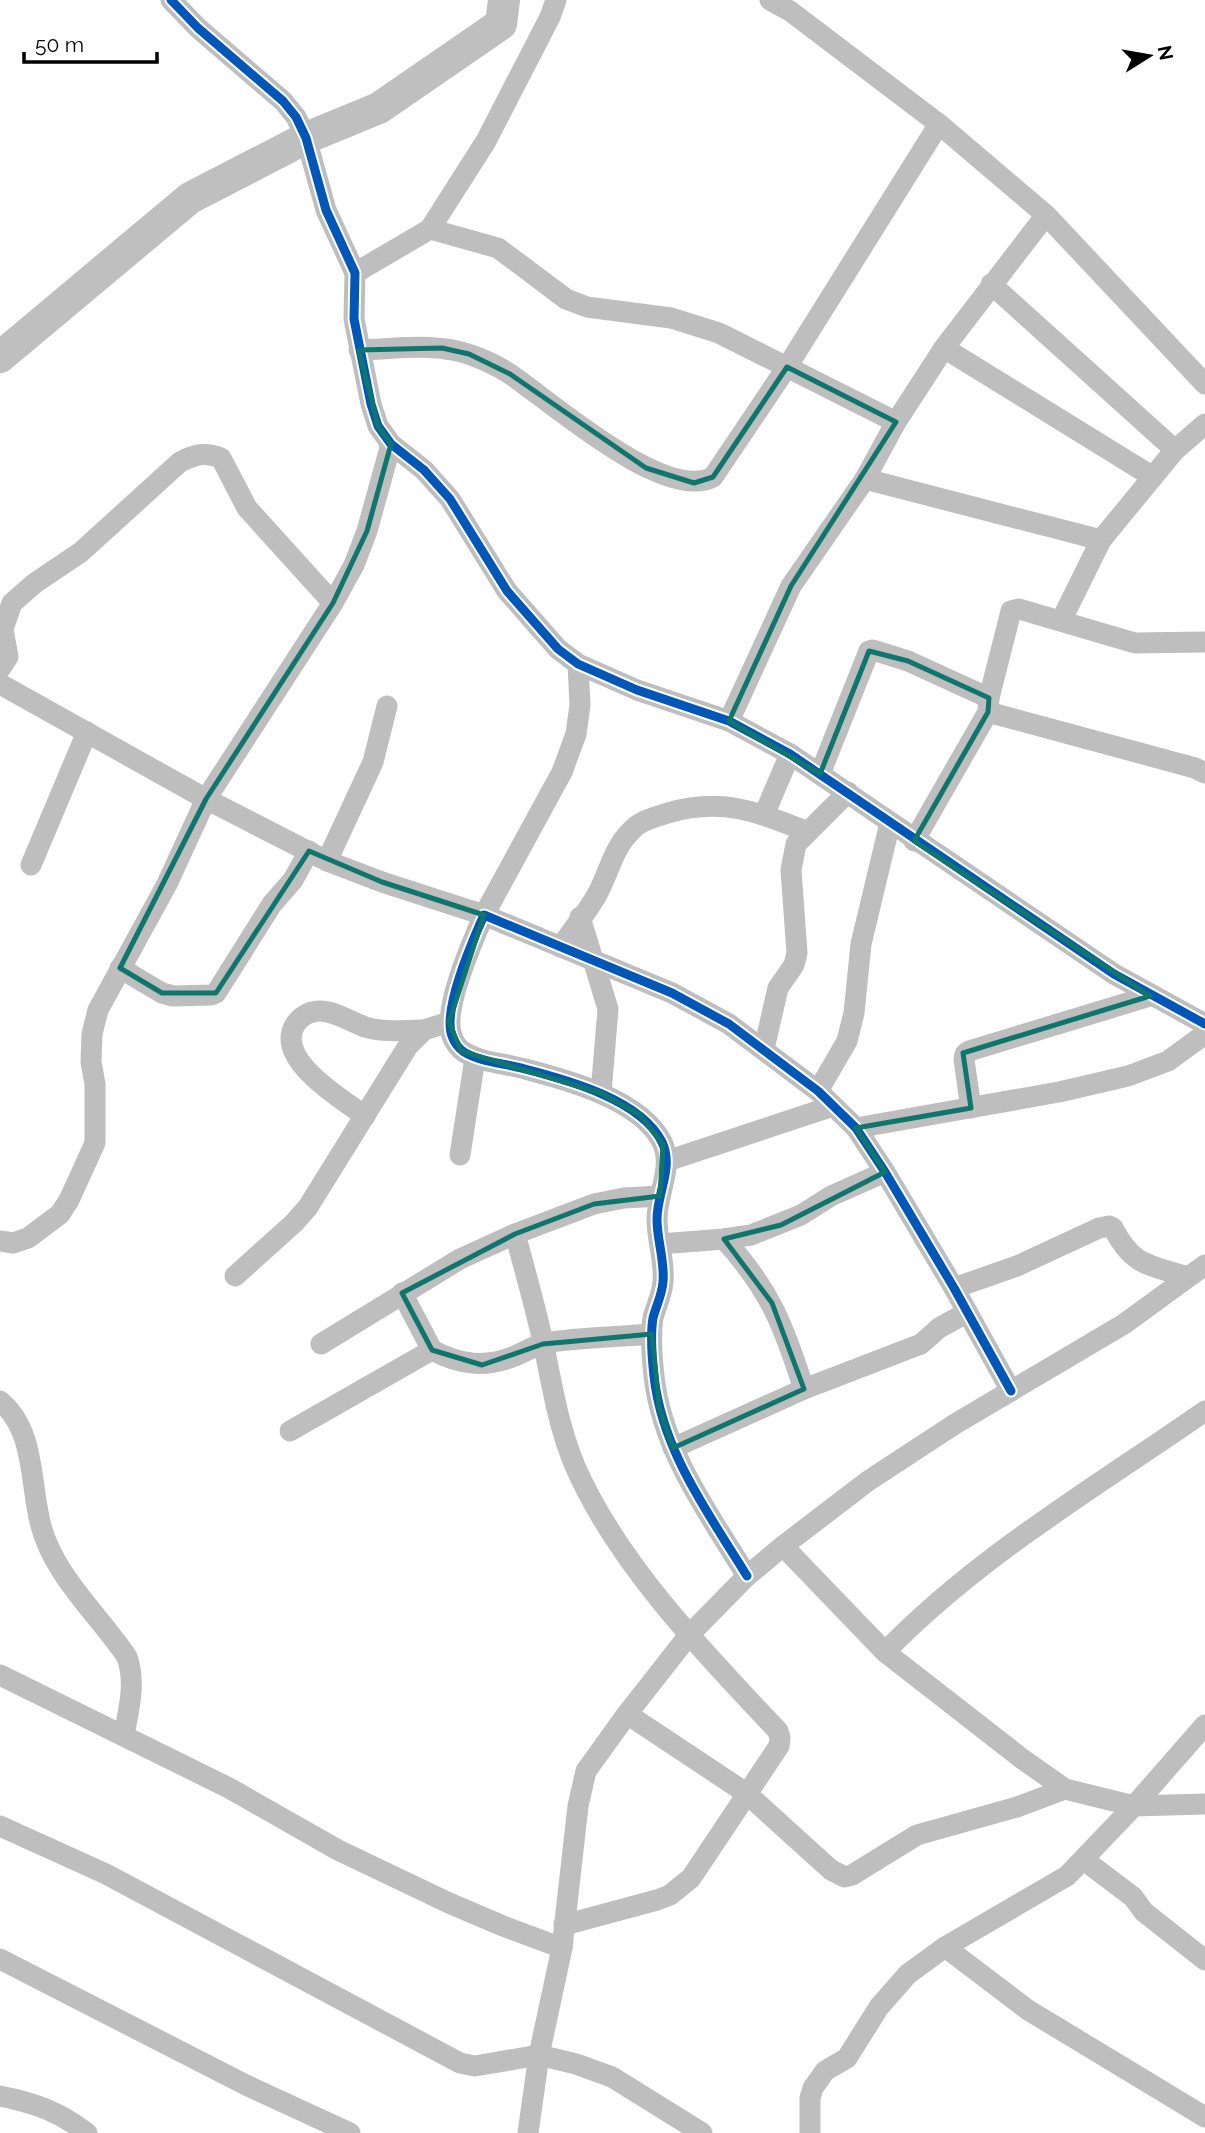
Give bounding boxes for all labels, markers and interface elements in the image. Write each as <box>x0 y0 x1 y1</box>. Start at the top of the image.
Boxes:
scale bar <box>24 21 158 65</box>
north arrow <box>1114 21 1184 91</box>
text: 50 m <box>35 32 84 57</box>
text: N <box>1154 44 1178 62</box>

